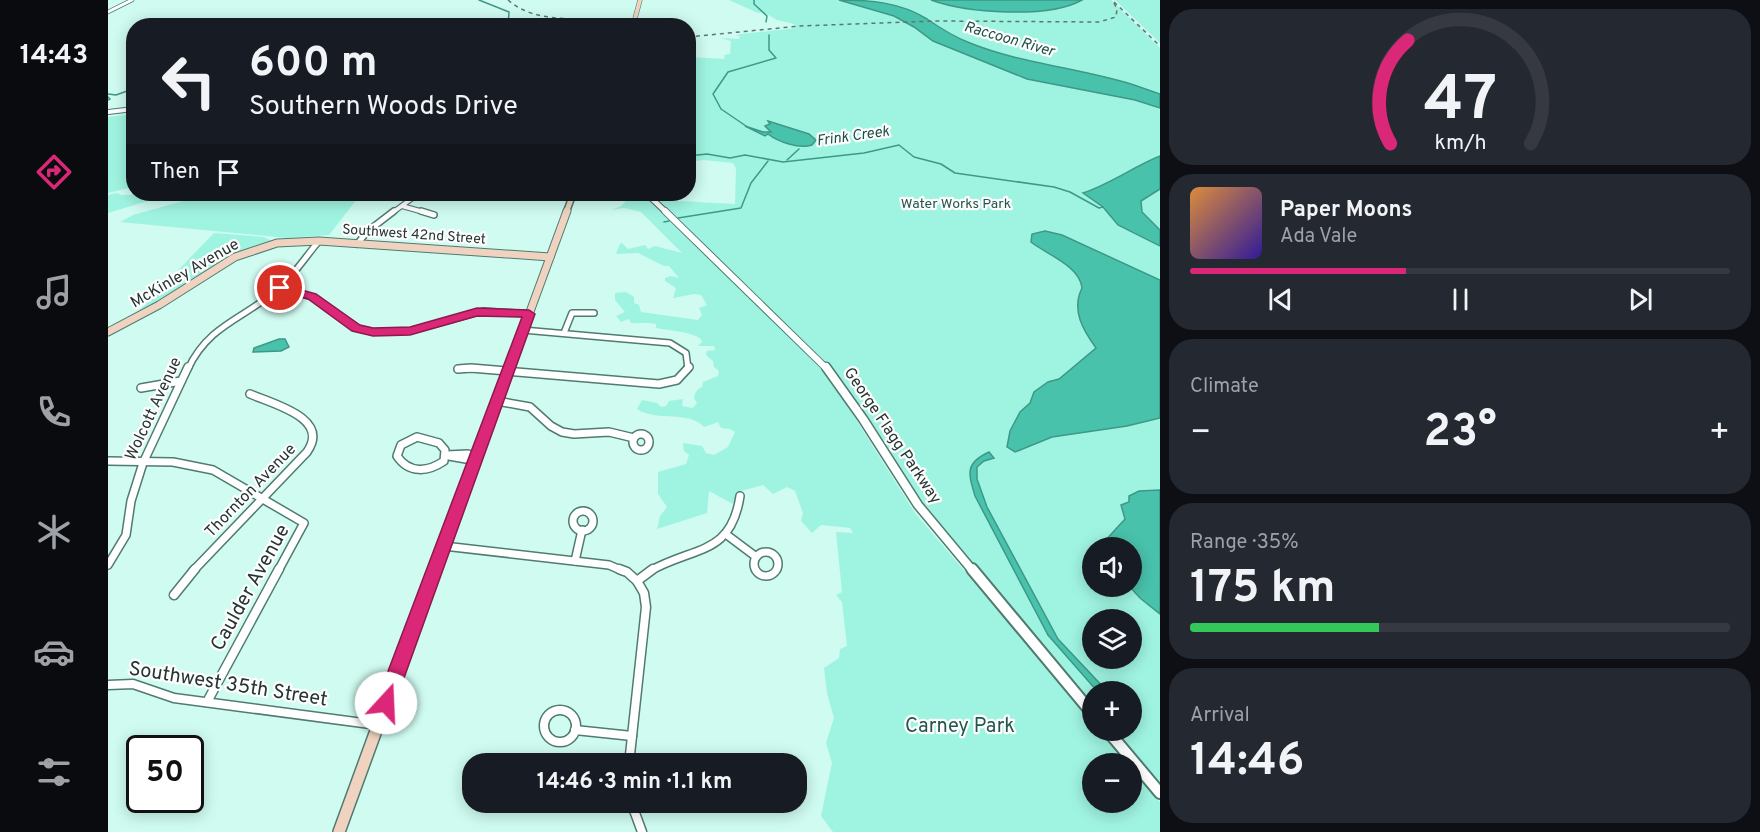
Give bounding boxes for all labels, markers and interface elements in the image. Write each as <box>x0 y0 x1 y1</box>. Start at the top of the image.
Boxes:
water label: Raccoon River <box>962 18 1058 62</box>
text: 600 m <box>249 38 378 91</box>
text: 14:43 <box>20 39 88 73</box>
icon: left <box>150 42 228 120</box>
text: 47 <box>1423 63 1497 142</box>
text: Southern Woods Drive <box>249 90 518 124</box>
water label: Frink Creek <box>815 122 891 152</box>
text: km/h <box>1434 130 1486 157</box>
icon: directions <box>33 151 75 193</box>
icon: arrive <box>212 156 245 189</box>
text: Then <box>150 159 200 186</box>
park label: Water Works Park <box>901 196 1011 213</box>
text: Paper Moons <box>1280 197 1412 224</box>
street label: Southwest 42nd Street <box>342 222 486 248</box>
text: Ada Vale <box>1280 224 1357 250</box>
street label: McKinley Avenue <box>127 235 243 313</box>
pin <box>254 262 305 313</box>
icon: music <box>33 271 75 313</box>
icon: arrive <box>263 271 296 304</box>
icon: previous <box>1264 283 1297 316</box>
icon: pause <box>1444 283 1477 316</box>
icon: next <box>1624 283 1657 316</box>
street label: Wolcott Avenue <box>121 354 187 464</box>
street label: George Flagg Parkway <box>839 364 945 508</box>
text: Climate <box>1190 374 1259 400</box>
icon: phone <box>33 391 75 433</box>
text: 23° <box>1423 405 1497 462</box>
text: − <box>1190 413 1211 455</box>
text: + <box>1709 413 1730 455</box>
street label: Thornton Avenue <box>201 440 301 542</box>
icon: climate <box>33 511 75 553</box>
street label: Caulder Avenue <box>206 520 296 656</box>
text: Range · 35% <box>1190 530 1299 556</box>
map controls <box>1082 537 1142 813</box>
button: sound <box>1082 537 1142 597</box>
text: 175 km <box>1190 561 1335 618</box>
button: layers <box>1082 609 1142 669</box>
icon: car <box>33 631 75 673</box>
street label: Southwest 35th Street <box>127 656 329 714</box>
position arrow <box>354 671 418 735</box>
button: + <box>1082 681 1142 741</box>
text: Arrival <box>1190 703 1250 729</box>
park label: Carney Park <box>905 714 1015 740</box>
text: 14:46 <box>1190 734 1304 791</box>
speed limit sign: 50 <box>126 735 204 813</box>
icon: filters <box>33 751 75 793</box>
button: − <box>1082 753 1142 813</box>
text: 14:46 · 3 min · 1.1 km <box>537 769 732 796</box>

